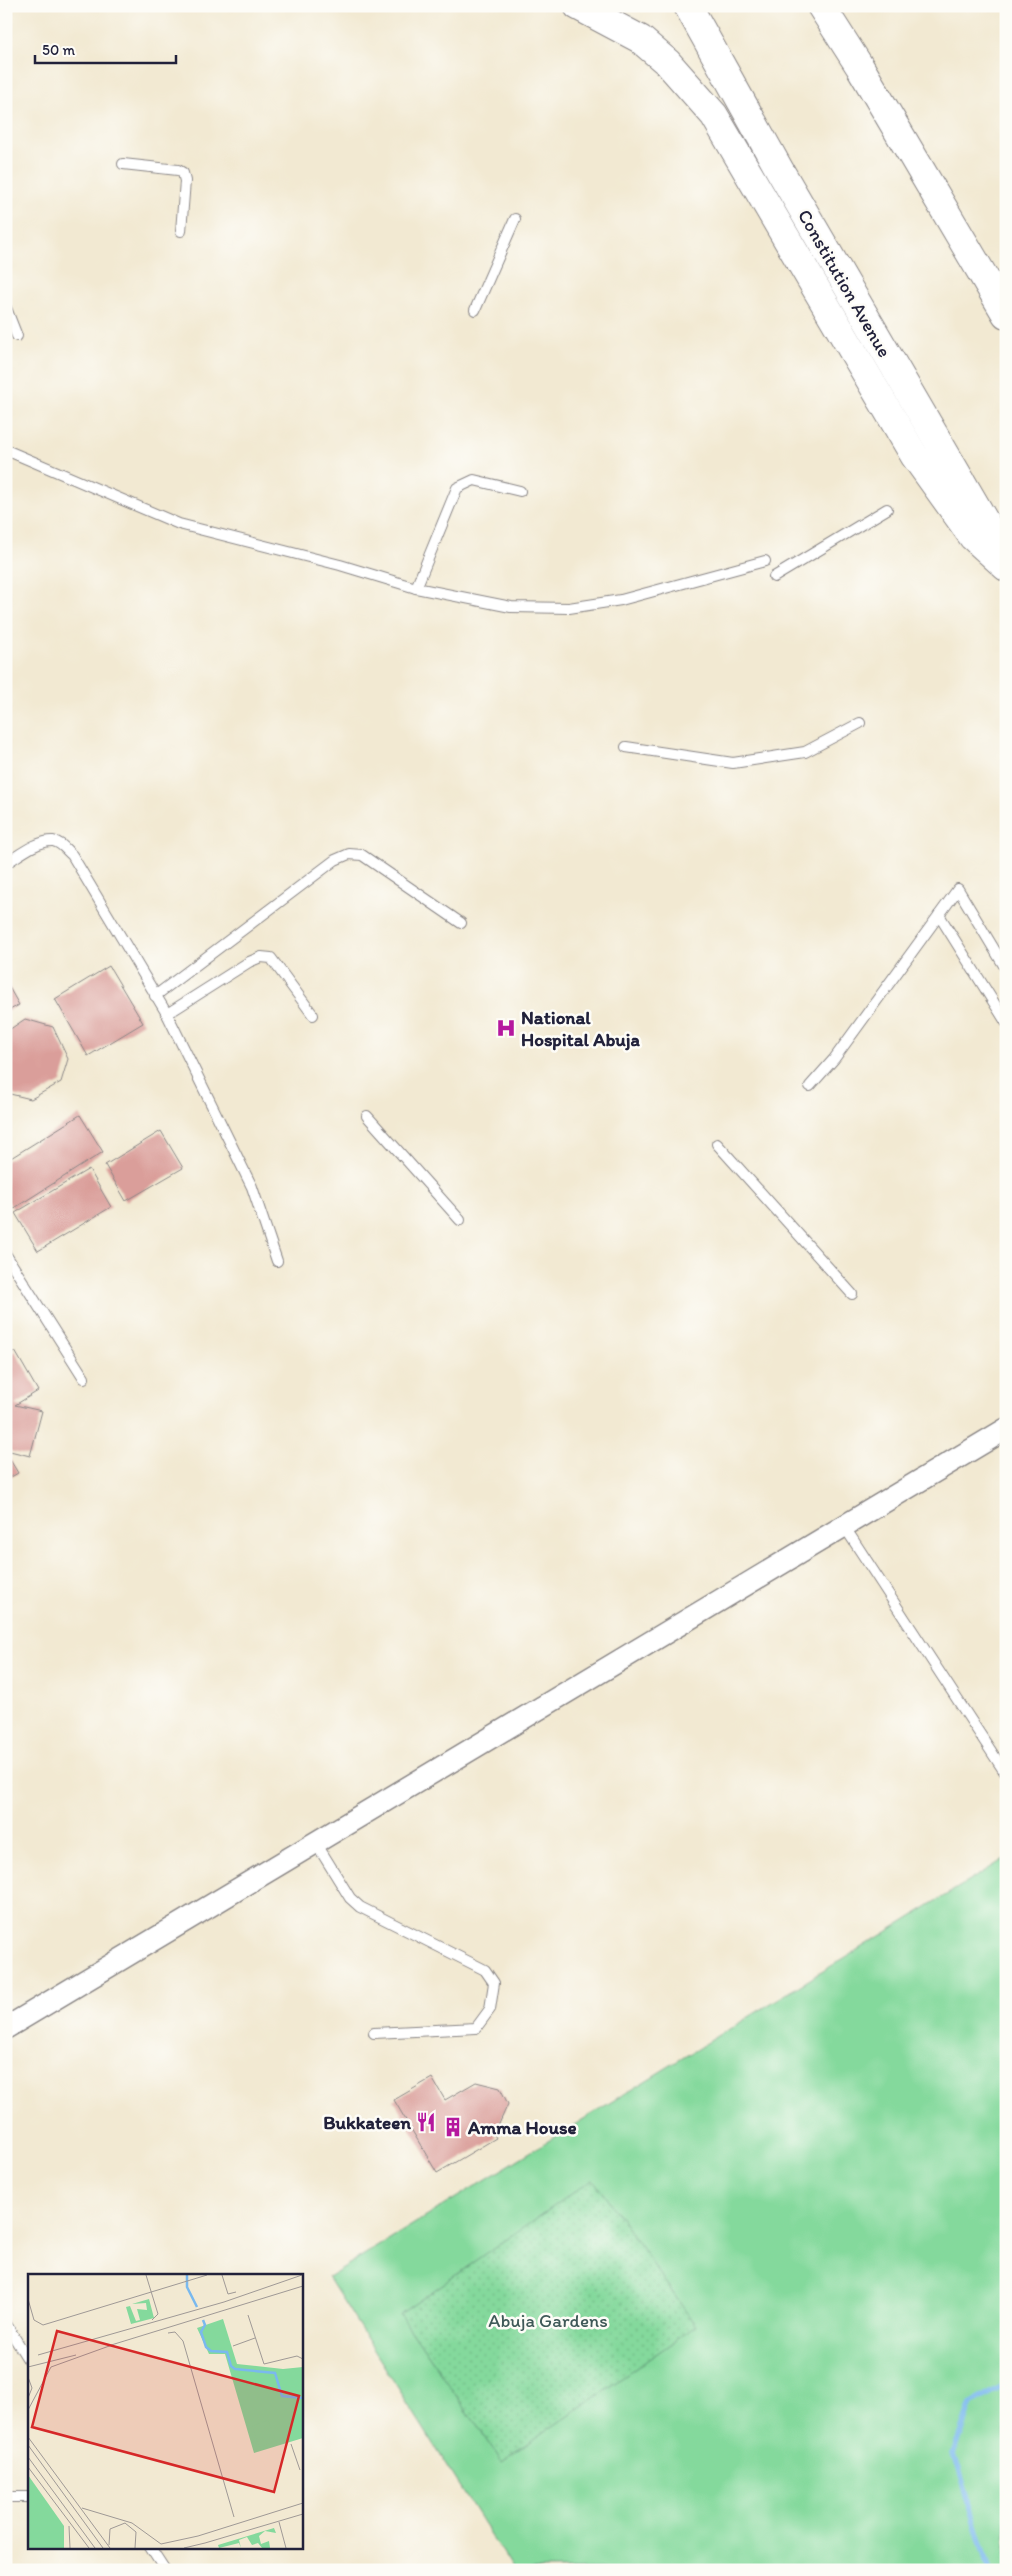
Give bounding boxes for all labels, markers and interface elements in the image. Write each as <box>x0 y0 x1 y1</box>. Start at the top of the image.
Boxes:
scale bar <box>35 32 176 64</box>
text: 50 m <box>42 41 75 59</box>
street label: Constitution Avenue <box>793 205 896 361</box>
place label: National Hospital Abuja <box>521 1006 640 1051</box>
hospital icon: National Hospital Abuja <box>495 1017 517 1039</box>
place label: Bukkateen <box>323 2111 411 2134</box>
restaurant icon: Bukkateen <box>415 2111 437 2133</box>
building icon: Amma House <box>442 2116 464 2138</box>
place label: Amma House <box>467 2116 577 2139</box>
inset map <box>28 2274 302 2548</box>
park label: Abuja Gardens <box>488 2309 608 2332</box>

